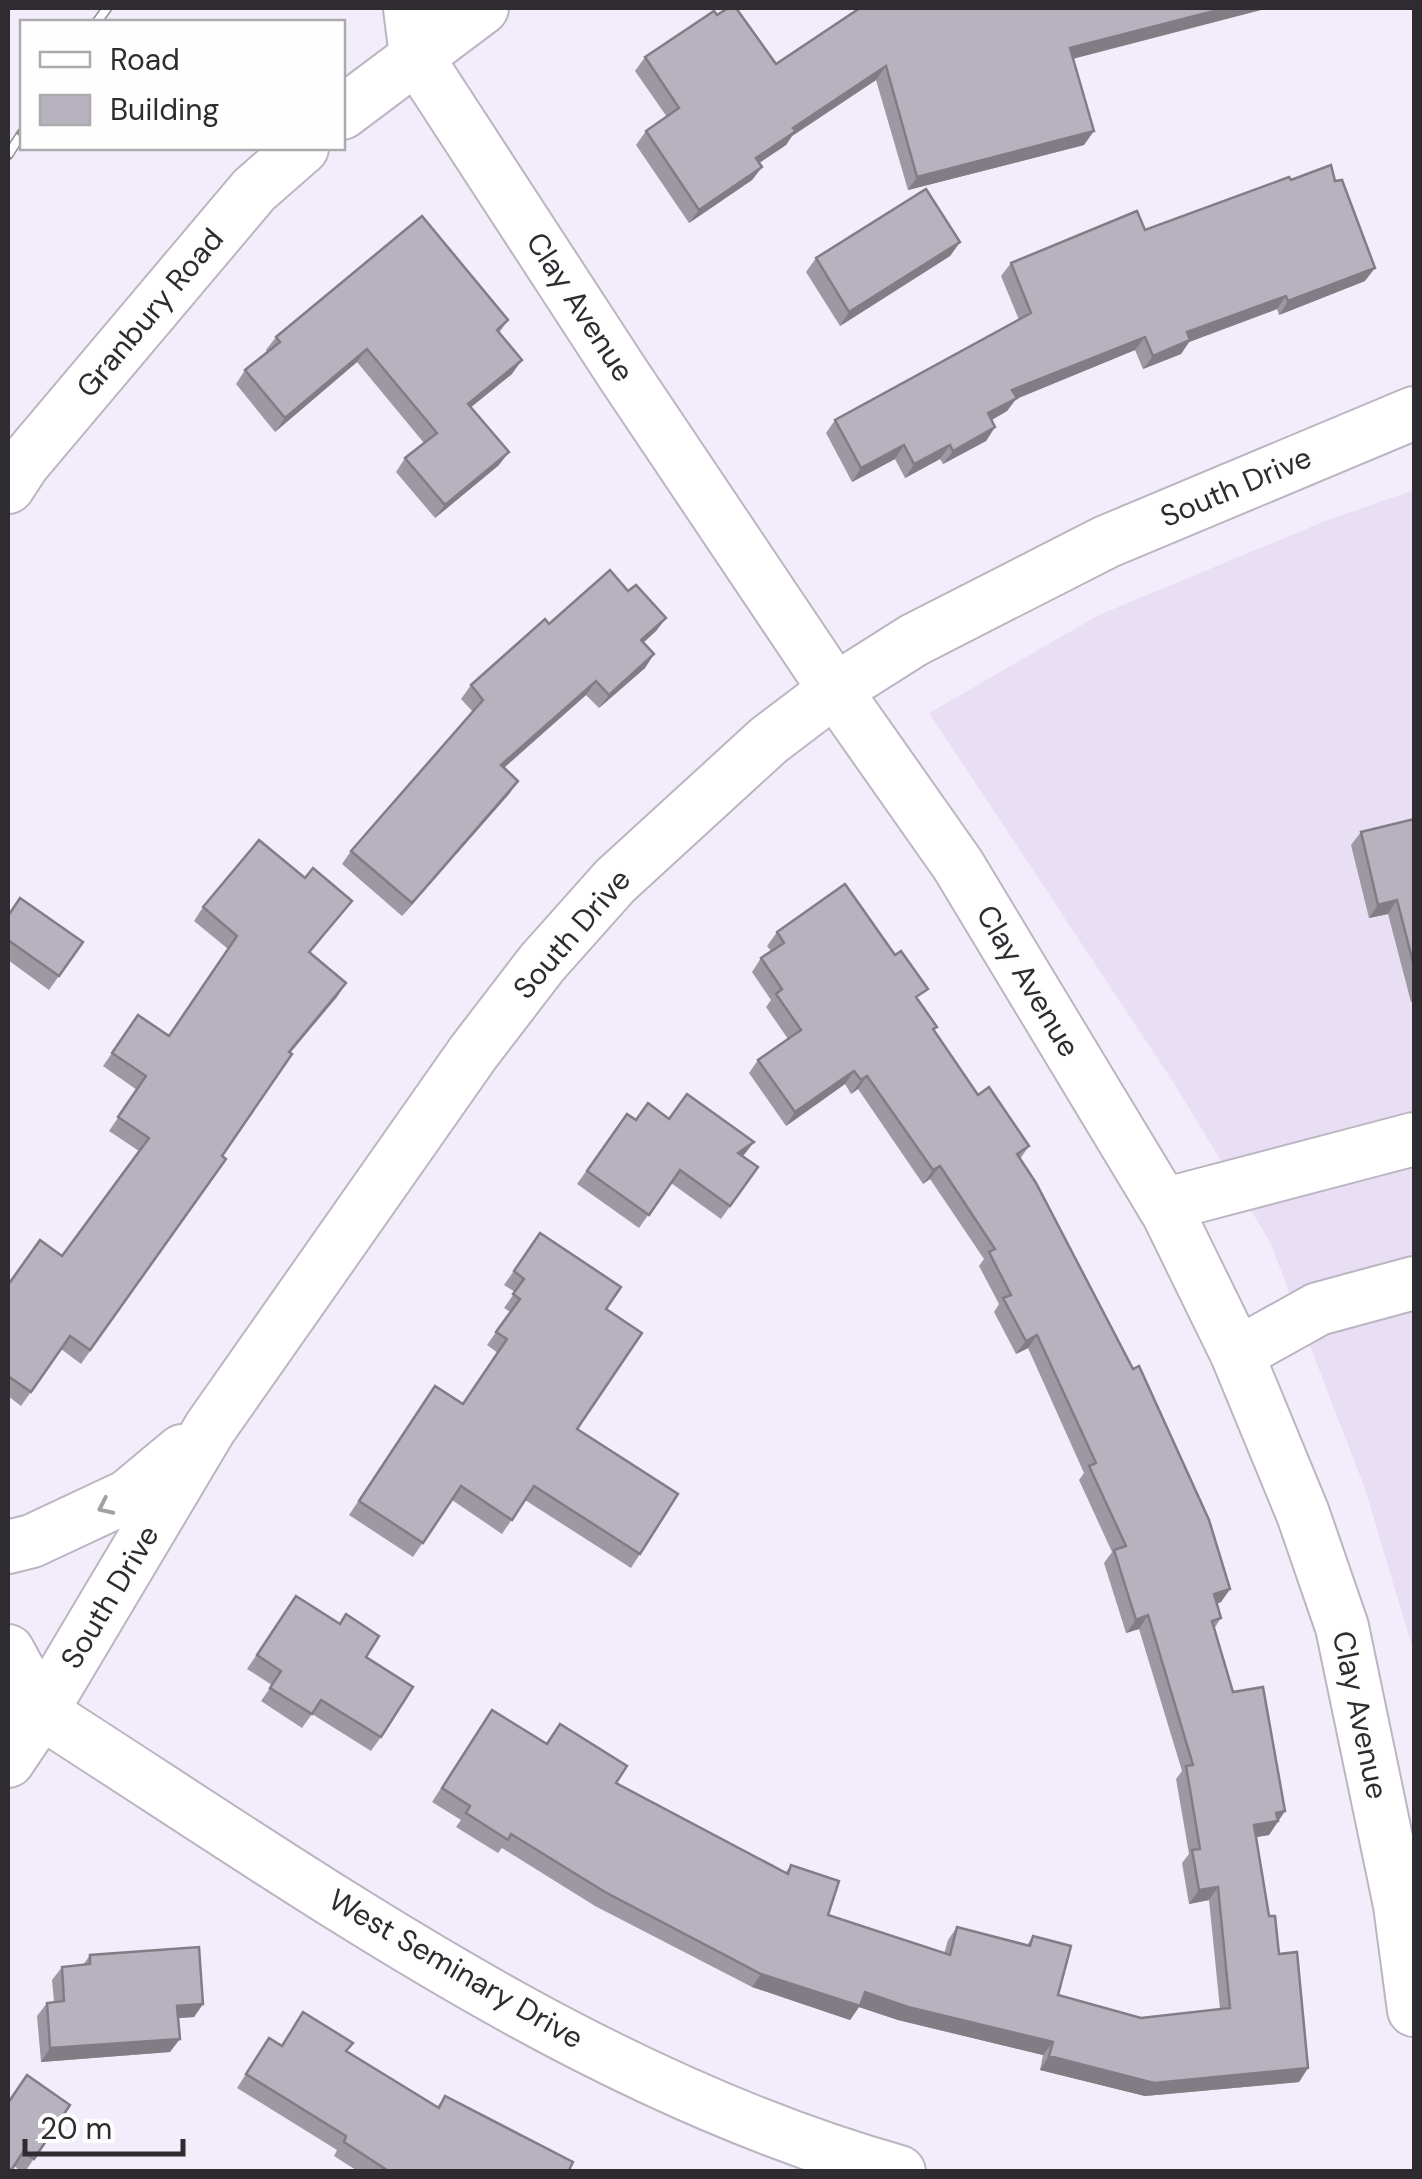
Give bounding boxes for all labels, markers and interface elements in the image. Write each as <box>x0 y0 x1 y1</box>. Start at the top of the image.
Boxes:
legend <box>20 20 345 150</box>
text: Road <box>110 40 180 79</box>
text: Building <box>110 90 219 129</box>
street label: Granbury Road <box>68 220 232 405</box>
street label: Clay Avenue <box>518 225 643 389</box>
street label: South Drive <box>1154 437 1317 536</box>
street label: South Drive <box>504 860 639 1007</box>
street label: Clay Avenue <box>968 898 1089 1064</box>
one-way arrow <box>97 1495 115 1515</box>
street label: South Drive <box>52 1518 168 1676</box>
street label: Clay Avenue <box>1324 1627 1397 1802</box>
street label: West Seminary Drive <box>322 1880 590 2057</box>
scale bar <box>25 2094 182 2156</box>
text: 20 m <box>40 2109 112 2148</box>

